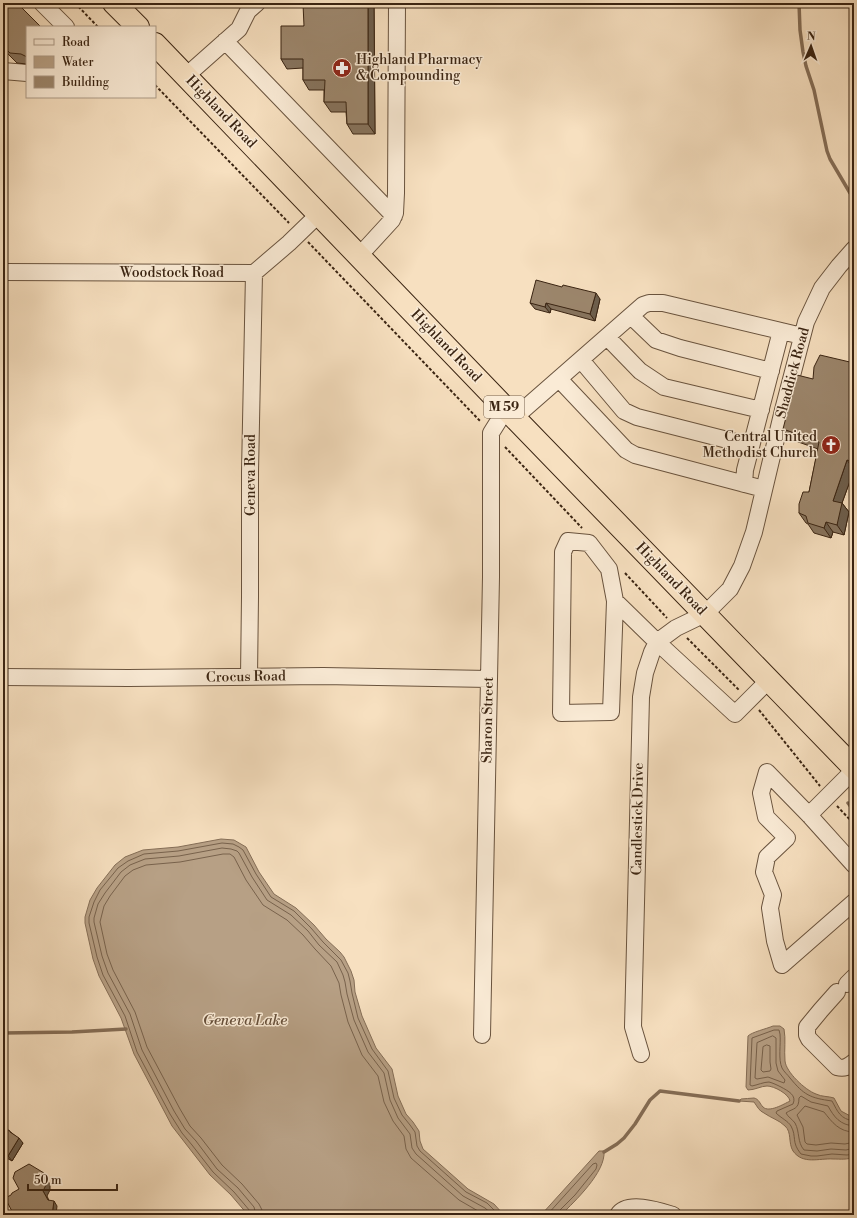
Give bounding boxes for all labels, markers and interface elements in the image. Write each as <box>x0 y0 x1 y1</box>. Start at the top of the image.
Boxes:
legend <box>26 26 156 98</box>
north arrow <box>791 26 831 66</box>
text: N <box>807 30 816 44</box>
text: Road <box>62 35 90 50</box>
place label: Highland Pharmacy & Compounding <box>356 51 483 85</box>
text: Water <box>61 55 94 70</box>
pharmacy icon: Highland Pharmacy & Compounding <box>331 57 353 79</box>
street label: Highland Road <box>182 72 260 152</box>
text: Building <box>61 75 110 90</box>
street label: Woodstock Road <box>119 264 224 282</box>
street label: Highland Road <box>407 306 485 386</box>
street label: Shaddick Road <box>772 325 814 421</box>
road number: M 59 <box>484 396 524 418</box>
place label: Central United Methodist Church <box>702 428 818 462</box>
street label: Geneva Road <box>242 434 260 516</box>
church icon: Central United Methodist Church <box>820 434 842 456</box>
street label: Highland Road <box>632 539 710 619</box>
street label: Crocus Road <box>206 667 286 687</box>
street label: Sharon Street <box>478 677 498 763</box>
street label: Candlestick Drive <box>628 762 648 876</box>
water label: Geneva Lake <box>203 1011 287 1030</box>
scale bar <box>28 1166 117 1192</box>
text: 50 m <box>34 1173 62 1188</box>

